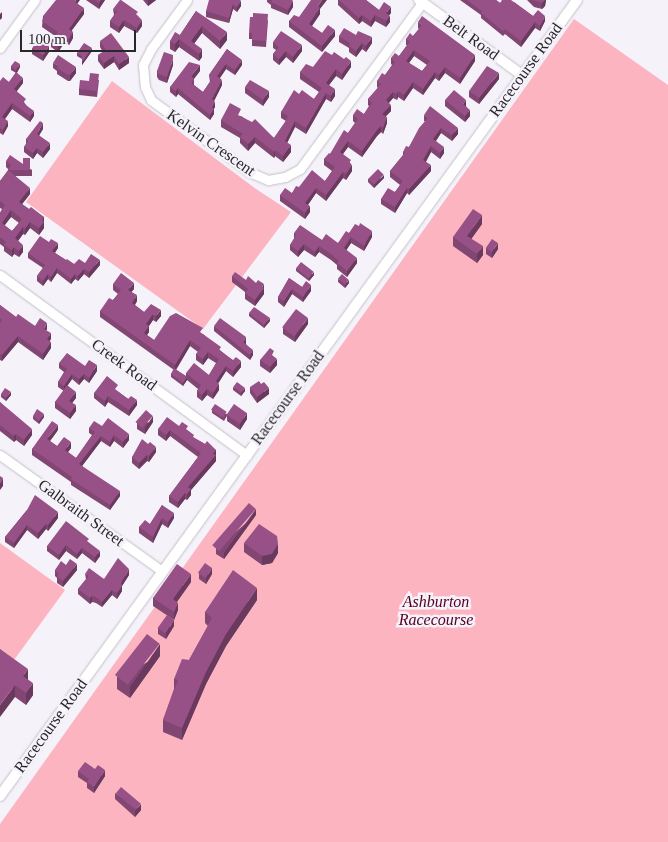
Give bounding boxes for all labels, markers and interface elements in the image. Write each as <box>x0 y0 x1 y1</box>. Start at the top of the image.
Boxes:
street label: Belt Road <box>439 11 503 65</box>
street label: Racecourse Road <box>485 19 567 121</box>
scale bar <box>22 20 139 52</box>
text: 100 m <box>28 31 66 47</box>
street label: Kelvin Crescent <box>163 105 259 181</box>
street label: Creek Road <box>88 335 160 395</box>
street label: Racecourse Road <box>247 347 329 449</box>
street label: Galbraith Street <box>34 475 128 551</box>
park label: Ashburton Racecourse <box>399 592 473 630</box>
street label: Racecourse Road <box>10 675 92 777</box>

